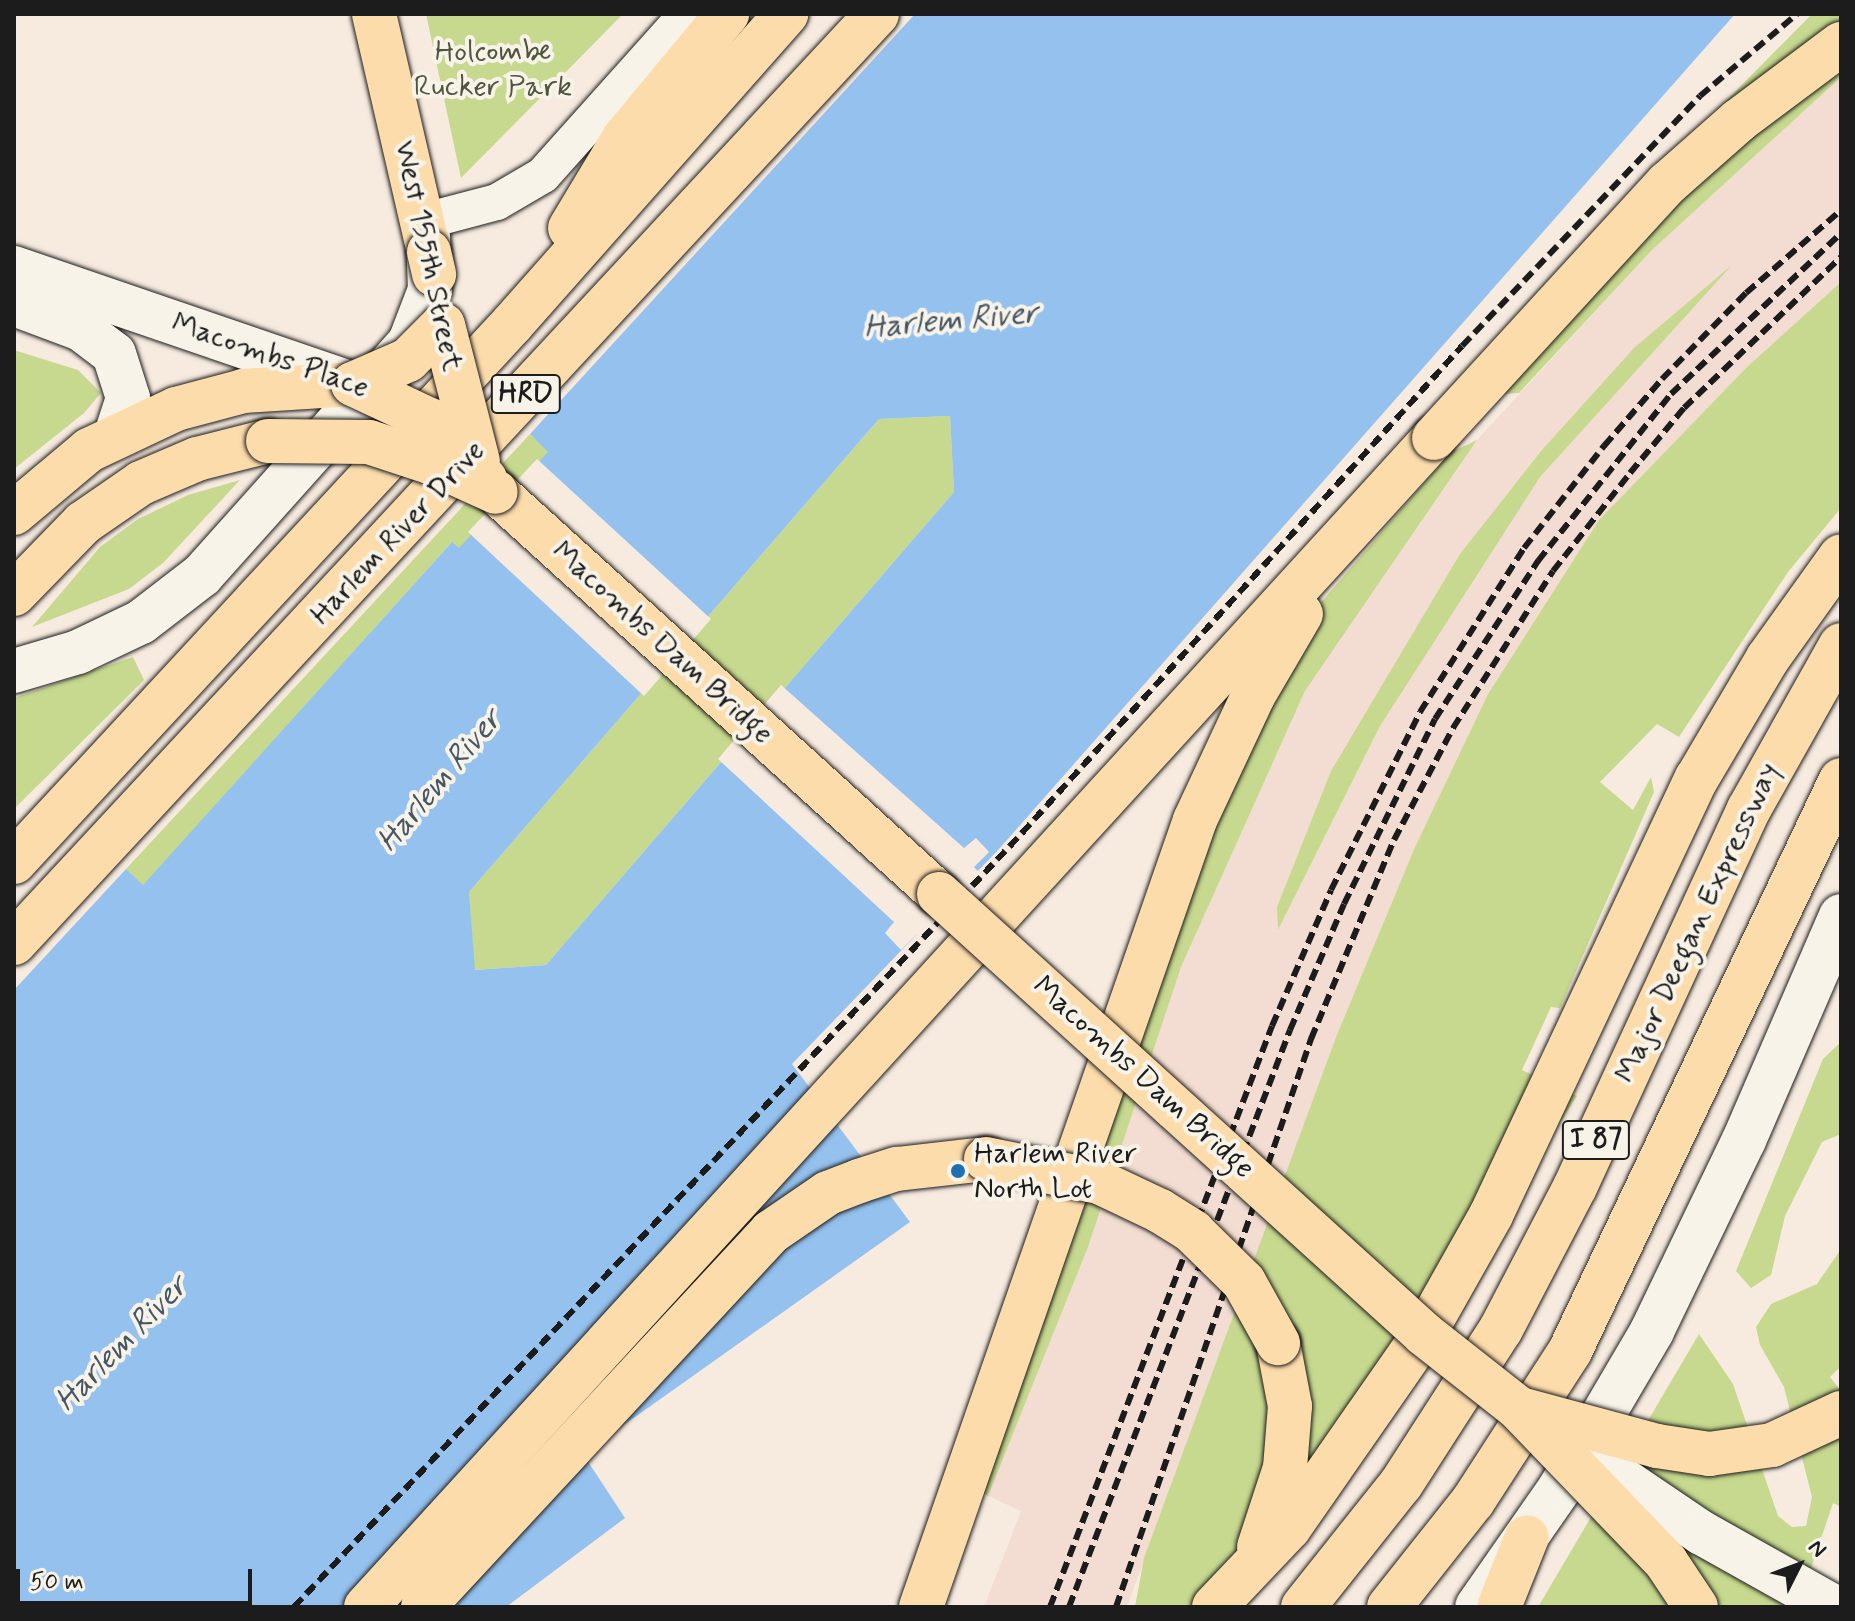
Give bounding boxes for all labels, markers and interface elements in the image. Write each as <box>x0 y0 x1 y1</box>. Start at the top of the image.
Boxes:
park label: Holcombe Rucker Park <box>416 34 570 104</box>
street label: West 155th Street <box>386 137 470 375</box>
water label: Harlem River <box>861 294 1041 348</box>
street label: Macombs Place <box>168 306 372 406</box>
road number: HRD <box>490 370 562 418</box>
street label: Harlem River Drive <box>303 433 493 633</box>
street label: Macombs Dam Bridge <box>542 533 782 753</box>
water label: Harlem River <box>368 701 512 861</box>
street label: Major Deegan Expressway <box>1606 754 1790 1092</box>
street label: Macombs Dam Bridge <box>1023 968 1263 1188</box>
road number: I 87 <box>1560 1116 1632 1164</box>
place label: Harlem River North Lot <box>974 1136 1140 1206</box>
marker: Harlem River North Lot <box>949 1162 967 1180</box>
water label: Harlem River <box>47 1267 197 1421</box>
north arrow <box>1759 1525 1839 1605</box>
text: N <box>1802 1534 1832 1564</box>
scale bar <box>20 1553 256 1603</box>
text: 50 m <box>30 1567 84 1598</box>

